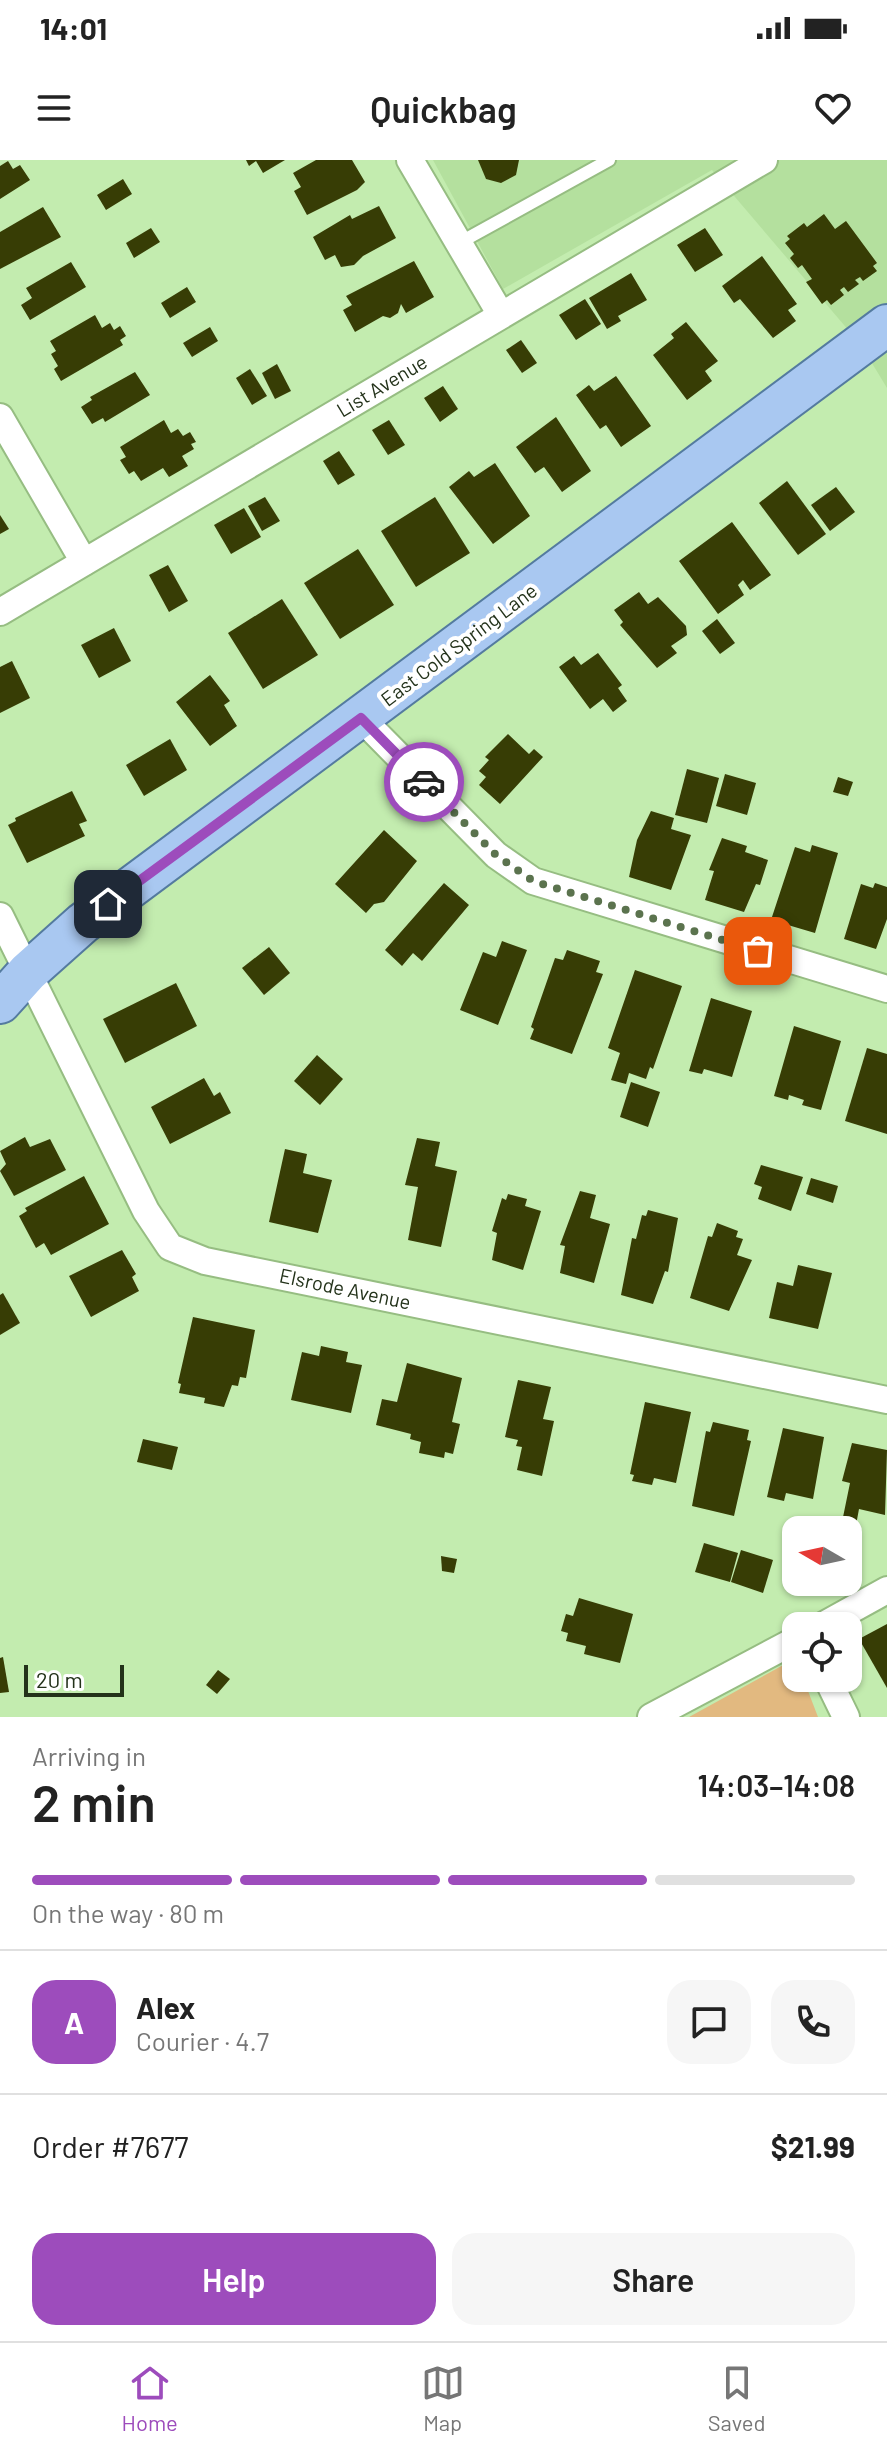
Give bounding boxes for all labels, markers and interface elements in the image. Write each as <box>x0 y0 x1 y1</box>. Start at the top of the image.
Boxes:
text: 14:01 <box>40 10 107 46</box>
icon: menu <box>32 86 76 130</box>
icon: heart <box>811 86 855 130</box>
text: Quickbag <box>370 87 517 130</box>
street label: List Avenue <box>332 349 431 421</box>
street label: East Cold Spring Lane <box>376 578 541 711</box>
courier <box>384 742 464 822</box>
icon: car <box>402 760 446 804</box>
pin <box>74 870 142 938</box>
icon: home <box>86 882 130 926</box>
pin <box>724 917 792 985</box>
icon: bag <box>736 929 780 973</box>
street label: Elsrode Avenue <box>277 1262 413 1314</box>
north arrow <box>782 1516 862 1596</box>
map controls <box>782 1516 862 1692</box>
button: locate <box>782 1612 862 1692</box>
scale bar <box>24 1661 124 1697</box>
text: 20 m <box>36 1666 83 1692</box>
text: Arriving in <box>32 1740 146 1771</box>
text: 14:03–14:08 <box>697 1767 855 1803</box>
text: 2 min <box>32 1770 156 1832</box>
text: On the way · 80 m <box>32 1897 224 1928</box>
button: chat <box>667 1980 751 2064</box>
button: phone <box>771 1980 855 2064</box>
text: Alex <box>136 1989 195 2025</box>
text: A <box>64 2004 84 2040</box>
text: Courier · 4.7 <box>136 2025 269 2056</box>
text: Order #7677 <box>32 2128 189 2164</box>
text: $21.99 <box>771 2128 855 2164</box>
button: Help <box>32 2233 436 2325</box>
button: Share <box>452 2233 855 2325</box>
tab: Home <box>122 2361 178 2435</box>
tab: Map <box>421 2361 465 2435</box>
tab: Saved <box>708 2361 765 2435</box>

